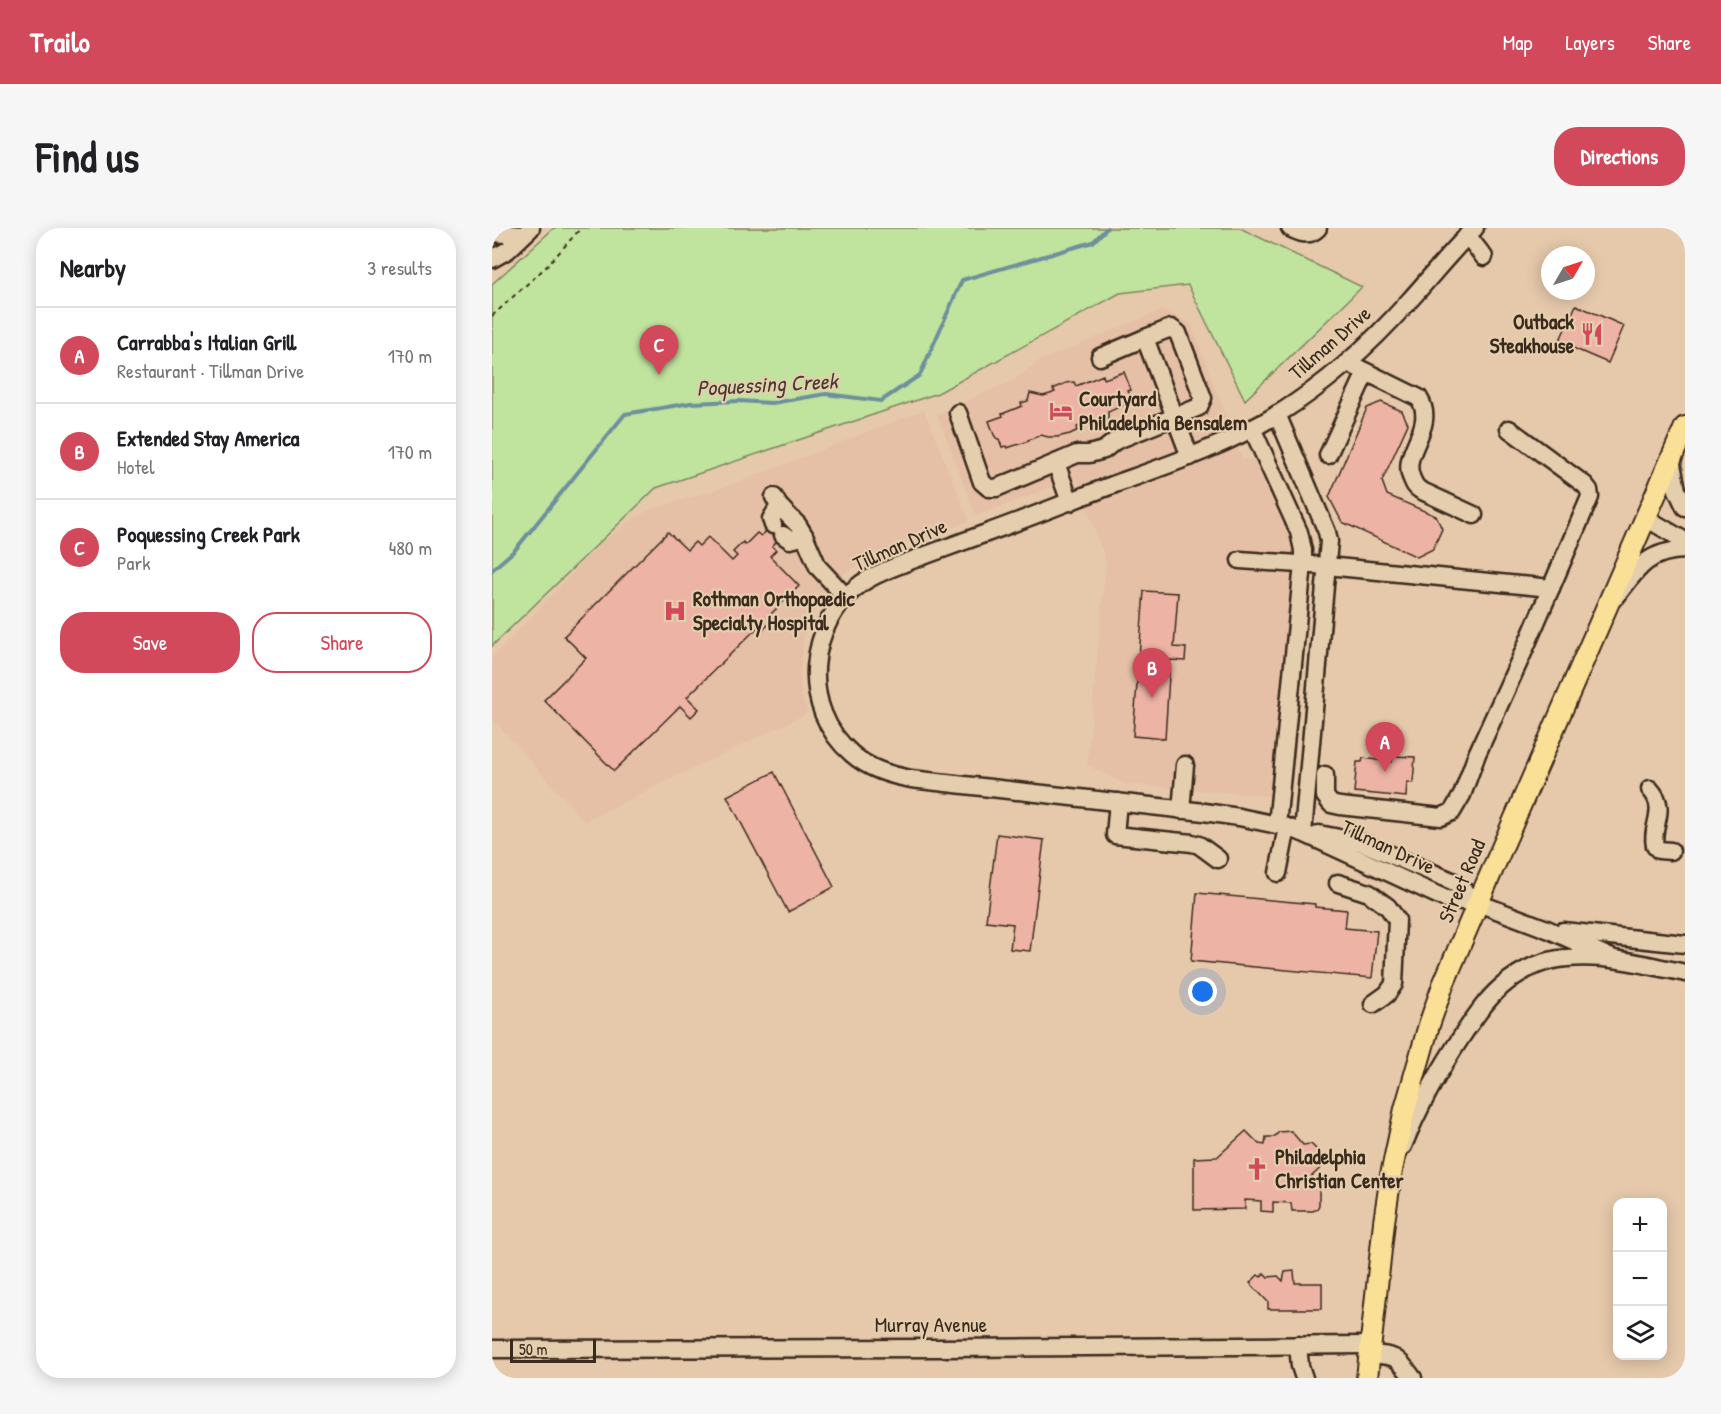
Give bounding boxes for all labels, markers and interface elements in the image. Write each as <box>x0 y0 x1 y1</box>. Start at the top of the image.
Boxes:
text: Trailo <box>30 23 90 61</box>
text: Map <box>1503 28 1532 57</box>
text: Layers <box>1565 28 1615 57</box>
text: Share <box>1648 28 1691 57</box>
button: Directions <box>1554 127 1685 186</box>
text: Find us <box>36 128 139 185</box>
north arrow <box>1541 246 1595 300</box>
text: Nearby <box>60 250 126 285</box>
text: 3 results <box>367 254 432 281</box>
street label: Tillman Drive <box>1282 299 1377 386</box>
place label: Outback Steakhouse <box>1490 307 1575 360</box>
restaurant icon: Outback Steakhouse <box>1579 321 1605 347</box>
pin: C <box>640 326 678 375</box>
text: Carrabba's Italian Grill <box>117 327 296 357</box>
text: A <box>75 342 84 369</box>
text: 170 m <box>388 342 432 369</box>
text: Restaurant · Tillman Drive <box>117 357 304 384</box>
water label: Poquessing Creek <box>696 365 840 403</box>
place label: Courtyard Philadelphia Bensalem <box>1079 384 1247 438</box>
hotel icon: Courtyard Philadelphia Bensalem <box>1048 398 1074 424</box>
text: Extended Stay America <box>117 423 300 453</box>
text: B <box>74 438 85 465</box>
text: 170 m <box>388 438 432 465</box>
text: Hotel <box>117 453 155 480</box>
street label: Tillman Drive <box>848 511 951 578</box>
text: Poquessing Creek Park <box>117 519 300 549</box>
text: C <box>74 534 85 561</box>
text: 480 m <box>389 534 432 561</box>
text: Park <box>117 549 150 576</box>
place label: Rothman Orthopaedic Specialty Hospital <box>693 584 856 638</box>
hospital icon: Rothman Orthopaedic Specialty Hospital <box>662 598 688 624</box>
button: Save <box>60 612 240 673</box>
button: Share <box>252 612 432 673</box>
pin: B <box>1132 648 1172 698</box>
pin: A <box>1366 722 1404 772</box>
street label: Tillman Drive <box>1337 812 1440 881</box>
street label: Street Road <box>1431 835 1492 927</box>
your location <box>1188 977 1217 1006</box>
place label: Philadelphia Christian Center <box>1275 1142 1405 1195</box>
church icon: Philadelphia Christian Center <box>1244 1156 1270 1182</box>
map controls <box>1613 1198 1667 1360</box>
button: + <box>1613 1198 1667 1252</box>
button: − <box>1613 1252 1667 1306</box>
button: layers <box>1613 1306 1667 1360</box>
street label: Murray Avenue <box>875 1310 987 1339</box>
scale bar <box>510 1336 596 1364</box>
text: 50 m <box>519 1338 548 1360</box>

